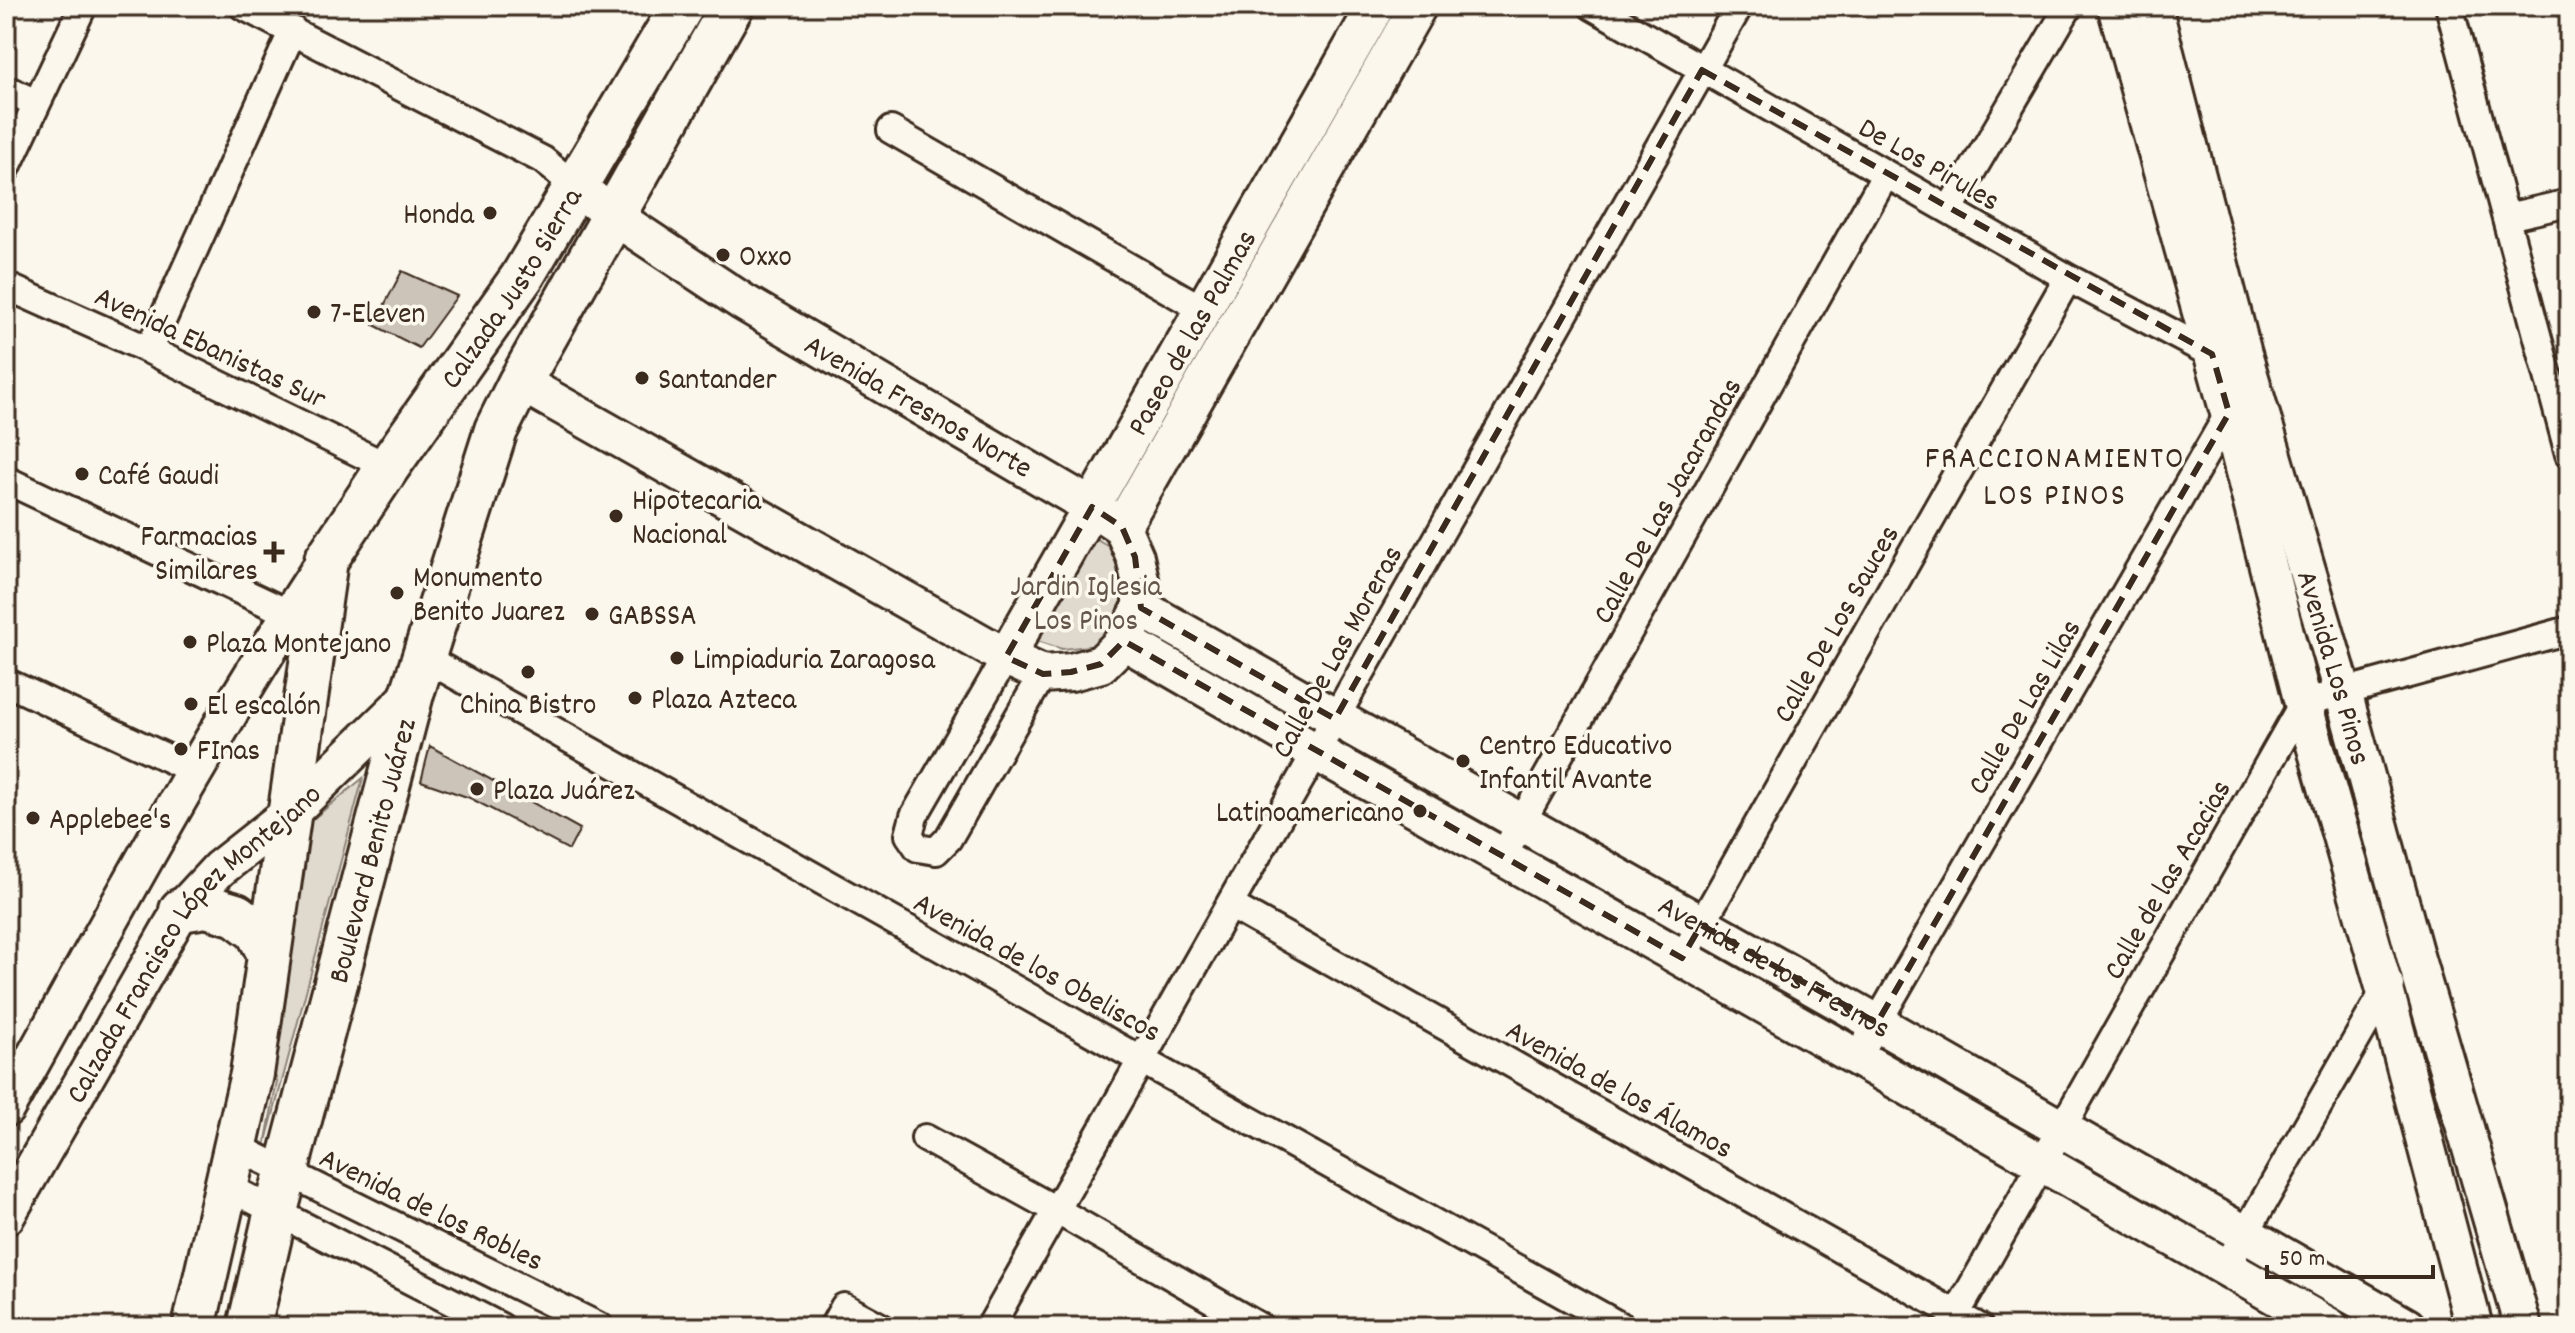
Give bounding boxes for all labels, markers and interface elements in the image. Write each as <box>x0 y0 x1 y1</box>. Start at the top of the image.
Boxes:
street label: De Los Pirules <box>1849 109 2006 225</box>
street label: Calzada Justo Sierra <box>432 180 596 399</box>
place label: Honda <box>403 196 475 239</box>
marker: Honda <box>481 204 499 222</box>
street label: Paseo de las Palmas <box>1119 223 1270 445</box>
place label: Oxxo <box>739 238 792 281</box>
marker: Oxxo <box>714 246 732 264</box>
street label: Avenida Ebanistas Sur <box>86 278 332 423</box>
place label: 7-Eleven <box>330 295 425 338</box>
marker: 7-Eleven <box>305 303 323 321</box>
street label: Avenida Fresnos Norte <box>795 326 1039 492</box>
place label: Santander <box>658 361 777 404</box>
marker: Santander <box>633 369 651 387</box>
street label: Calle De Las Jacarandas <box>1584 371 1756 633</box>
district label: FRACCIONAMIENTO LOS PINOS <box>1925 438 2185 521</box>
place label: Café Gaudi <box>98 457 219 500</box>
marker: Café Gaudi <box>73 465 91 483</box>
place label: Hipotecaria Nacional <box>632 482 762 559</box>
marker: Hipotecaria Nacional <box>607 507 625 525</box>
place label: Farmacias Similares <box>140 518 258 595</box>
street label: Calle De Los Sauces <box>1765 518 1913 732</box>
street label: Calle De Las Moreras <box>1264 539 1416 768</box>
marker: Farmacias Similares <box>265 543 283 561</box>
place label: Monumento Benito Juarez <box>413 559 565 636</box>
street label: Avenida Los Pinos <box>2282 566 2379 771</box>
park label: Jardin Iglesia Los Pinos <box>1010 568 1163 645</box>
marker: Monumento Benito Juarez <box>388 584 406 602</box>
place label: GABSSA <box>608 597 697 640</box>
marker: GABSSA <box>583 605 601 623</box>
street label: Calle De Las Lilas <box>1959 613 2095 804</box>
place label: Plaza Montejano <box>206 625 391 668</box>
marker: Plaza Montejano <box>181 633 199 651</box>
place label: Limpiaduria Zaragosa <box>693 641 936 684</box>
marker: Limpiaduria Zaragosa <box>668 649 686 667</box>
marker: China Bistro <box>519 663 537 681</box>
place label: Plaza Azteca <box>651 681 797 724</box>
place label: China Bistro <box>460 686 596 729</box>
place label: El escalón <box>207 687 321 730</box>
marker: Plaza Azteca <box>626 689 644 707</box>
marker: El escalón <box>182 695 200 713</box>
street label: Boulevard Benito Juárez <box>320 714 431 989</box>
place label: Centro Educativo Infantil Avante <box>1479 727 1672 804</box>
place label: FInas <box>197 732 260 775</box>
marker: FInas <box>172 740 190 758</box>
marker: Centro Educativo Infantil Avante <box>1454 752 1472 770</box>
place label: Plaza Juárez <box>493 772 635 815</box>
street label: Calle de las Acacias <box>2095 773 2245 989</box>
street label: Calzada Francisco López Montejano <box>58 776 334 1113</box>
marker: Plaza Juárez <box>468 780 486 798</box>
place label: Latinoamericano <box>1216 794 1404 837</box>
place label: Applebee's <box>49 801 171 844</box>
marker: Latinoamericano <box>1411 802 1429 820</box>
marker: Applebee's <box>24 809 42 827</box>
street label: Avenida de los Obeliscos <box>904 884 1168 1056</box>
street label: Avenida de los Fresnos <box>1649 887 1897 1052</box>
street label: Avenida de los Álamos <box>1496 1012 1739 1172</box>
street label: Avenida de los Robles <box>311 1139 549 1285</box>
scale bar <box>2267 1229 2433 1279</box>
text: 50 m <box>2279 1243 2325 1277</box>

